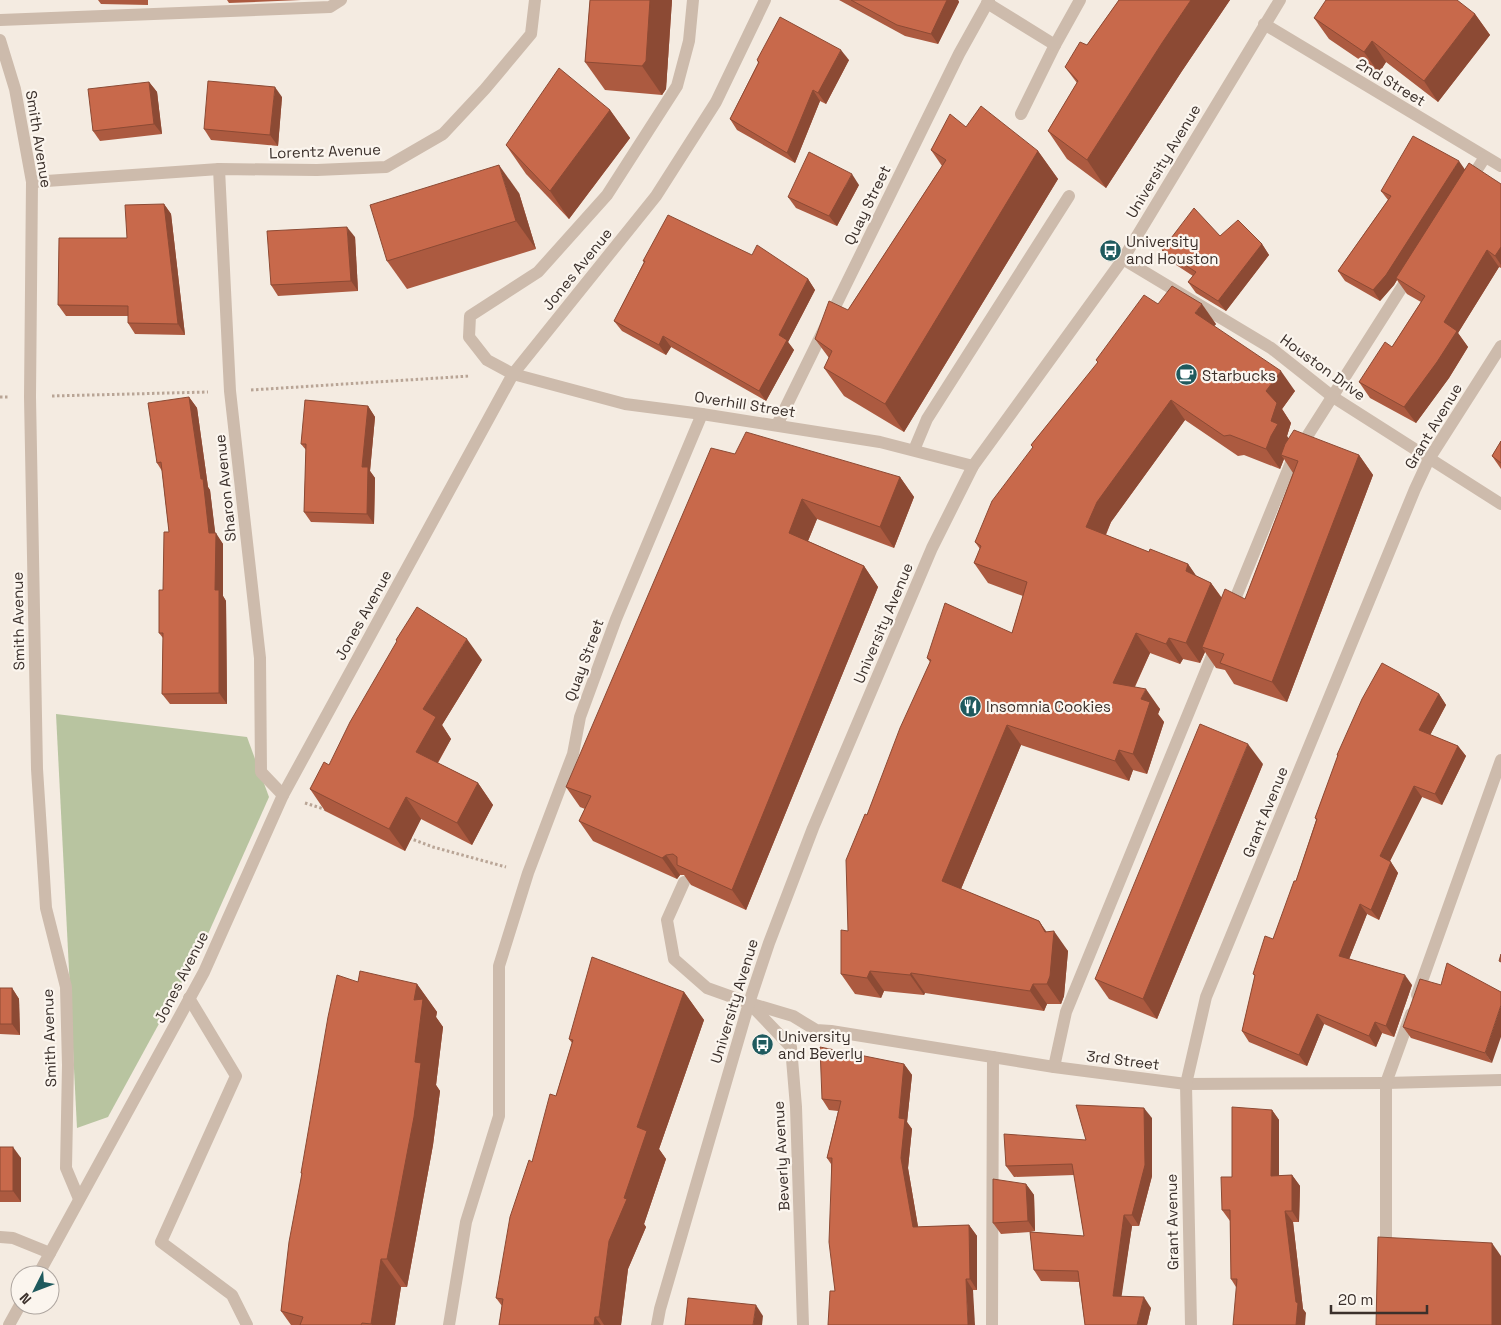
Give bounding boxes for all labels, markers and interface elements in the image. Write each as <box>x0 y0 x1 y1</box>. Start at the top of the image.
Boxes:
street label: 2nd Street <box>1353 54 1429 110</box>
street label: Smith Avenue <box>22 89 56 189</box>
street label: University Avenue <box>1122 101 1205 221</box>
street label: Lorentz Avenue <box>269 140 381 162</box>
street label: Quay Street <box>839 162 895 248</box>
street label: Jones Avenue <box>538 224 616 314</box>
place label: University and Houston <box>1126 232 1218 268</box>
bus stop icon: University and Houston <box>1098 238 1122 262</box>
street label: Houston Drive <box>1277 330 1369 404</box>
cafe icon: Starbucks <box>1174 363 1198 387</box>
place label: Starbucks <box>1202 366 1276 385</box>
street label: Grant Avenue <box>1400 380 1466 472</box>
street label: Overhill Street <box>693 387 797 421</box>
street label: Sharon Avenue <box>210 433 240 542</box>
street label: University Avenue <box>849 560 917 686</box>
street label: Jones Avenue <box>330 566 396 664</box>
street label: Smith Avenue <box>8 571 28 670</box>
street label: Quay Street <box>560 616 608 704</box>
restaurant icon: Insomnia Cookies <box>958 694 982 718</box>
place label: Insomnia Cookies <box>986 697 1111 716</box>
street label: Grant Avenue <box>1238 764 1292 860</box>
street label: Jones Avenue <box>150 928 212 1026</box>
street label: University Avenue <box>706 936 762 1066</box>
street label: Smith Avenue <box>38 988 60 1088</box>
place label: University and Beverly <box>778 1027 863 1063</box>
bus stop icon: University and Beverly <box>750 1033 774 1057</box>
street label: 3rd Street <box>1085 1046 1161 1074</box>
street label: Beverly Avenue <box>769 1100 793 1212</box>
street label: Grant Avenue <box>1162 1174 1182 1270</box>
north arrow <box>10 1265 60 1315</box>
scale bar <box>1331 1282 1427 1314</box>
text: N <box>16 1289 35 1308</box>
text: 20 m <box>1338 1290 1373 1309</box>

